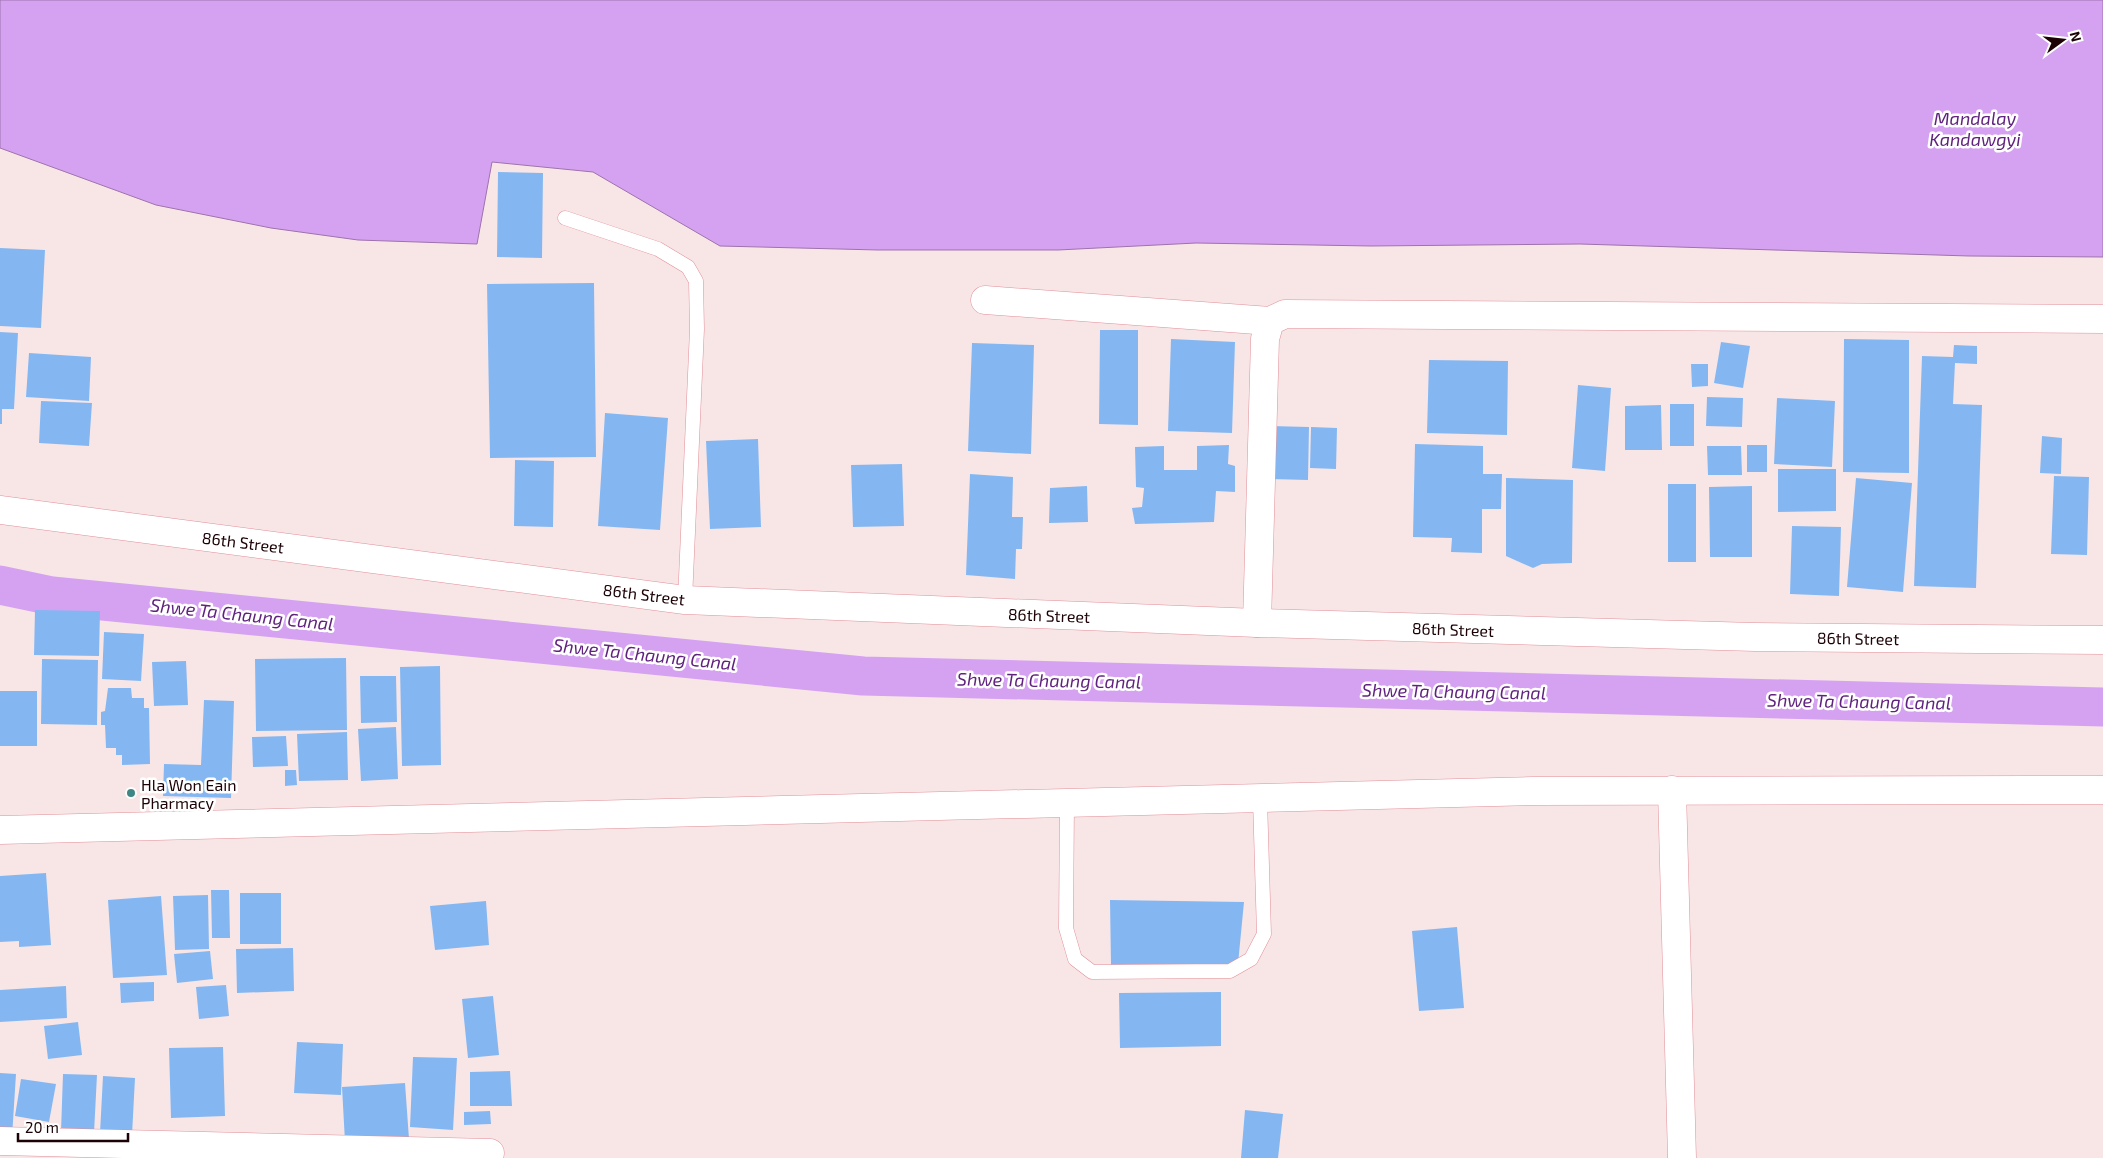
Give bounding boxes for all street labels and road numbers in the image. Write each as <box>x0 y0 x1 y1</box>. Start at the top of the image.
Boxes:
street label: 86th Street <box>201 528 285 556</box>
street label: 86th Street <box>602 580 686 608</box>
street label: 86th Street <box>1008 604 1090 626</box>
street label: 86th Street <box>1412 618 1494 640</box>
street label: 86th Street <box>1817 628 1899 648</box>

